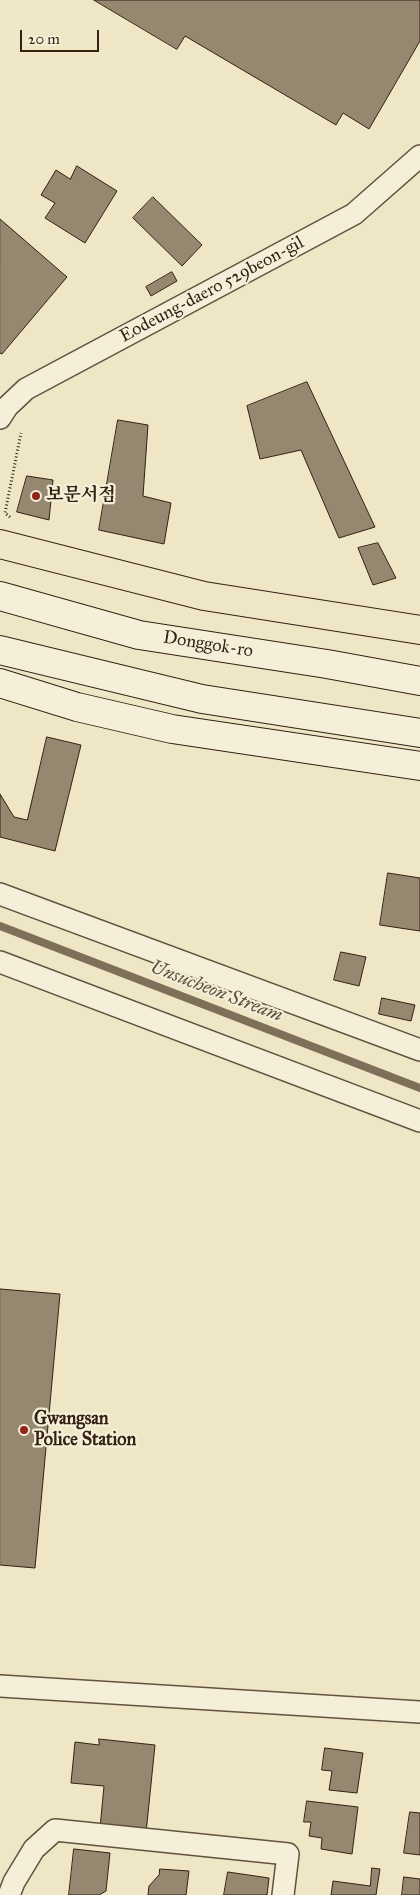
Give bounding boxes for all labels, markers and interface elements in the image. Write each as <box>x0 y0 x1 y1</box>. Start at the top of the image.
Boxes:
scale bar <box>22 20 101 52</box>
text: 20 m <box>28 30 60 48</box>
street label: Eodeung-daero 529beon-gil <box>116 232 308 348</box>
place label: 보문서점 <box>46 485 116 507</box>
marker: 보문서점 <box>30 490 42 502</box>
street label: Donggok-ro <box>162 627 254 663</box>
water label: Unsucheon Stream <box>147 956 285 1028</box>
place label: Gwangsan Police Station <box>34 1409 136 1452</box>
marker: Gwangsan Police Station <box>18 1424 30 1436</box>

